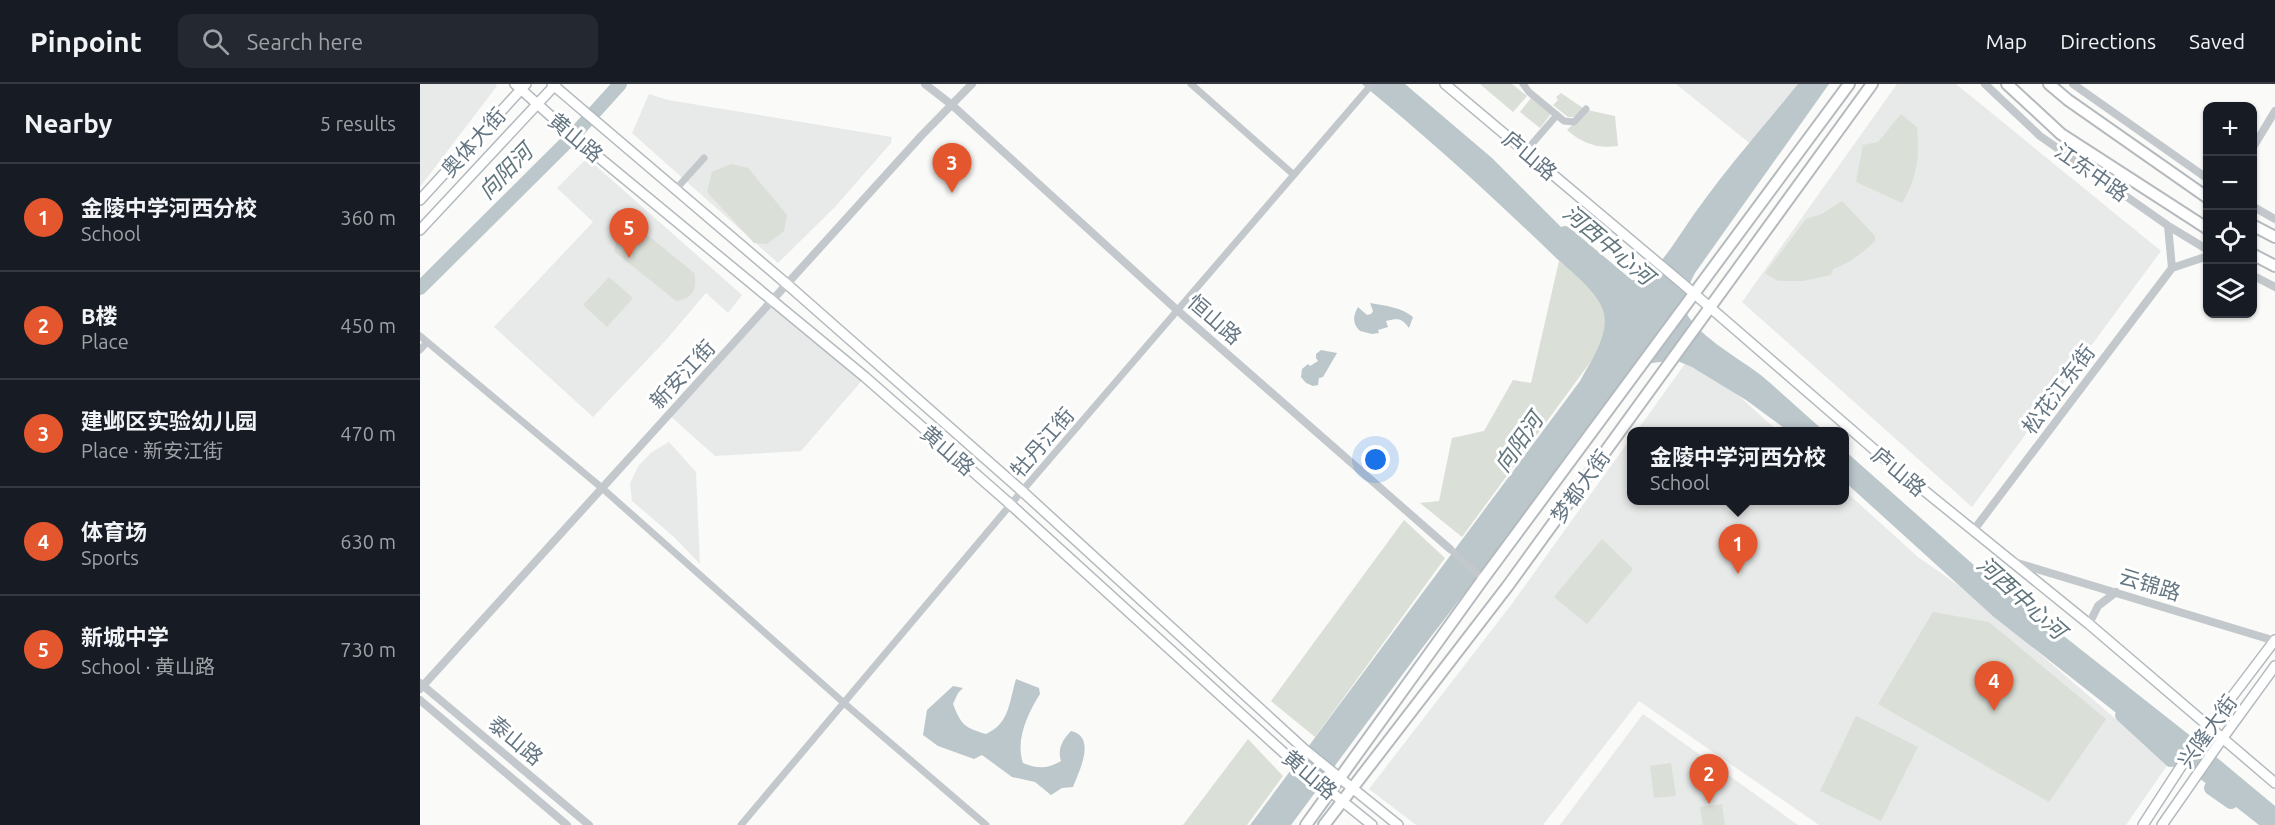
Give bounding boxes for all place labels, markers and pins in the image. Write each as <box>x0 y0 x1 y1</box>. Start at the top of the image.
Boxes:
pin: 3 <box>932 144 972 193</box>
pin: 5 <box>610 208 648 258</box>
pin: 1 <box>1718 524 1758 574</box>
pin: 4 <box>1974 662 2014 711</box>
pin: 2 <box>1690 754 1728 804</box>

